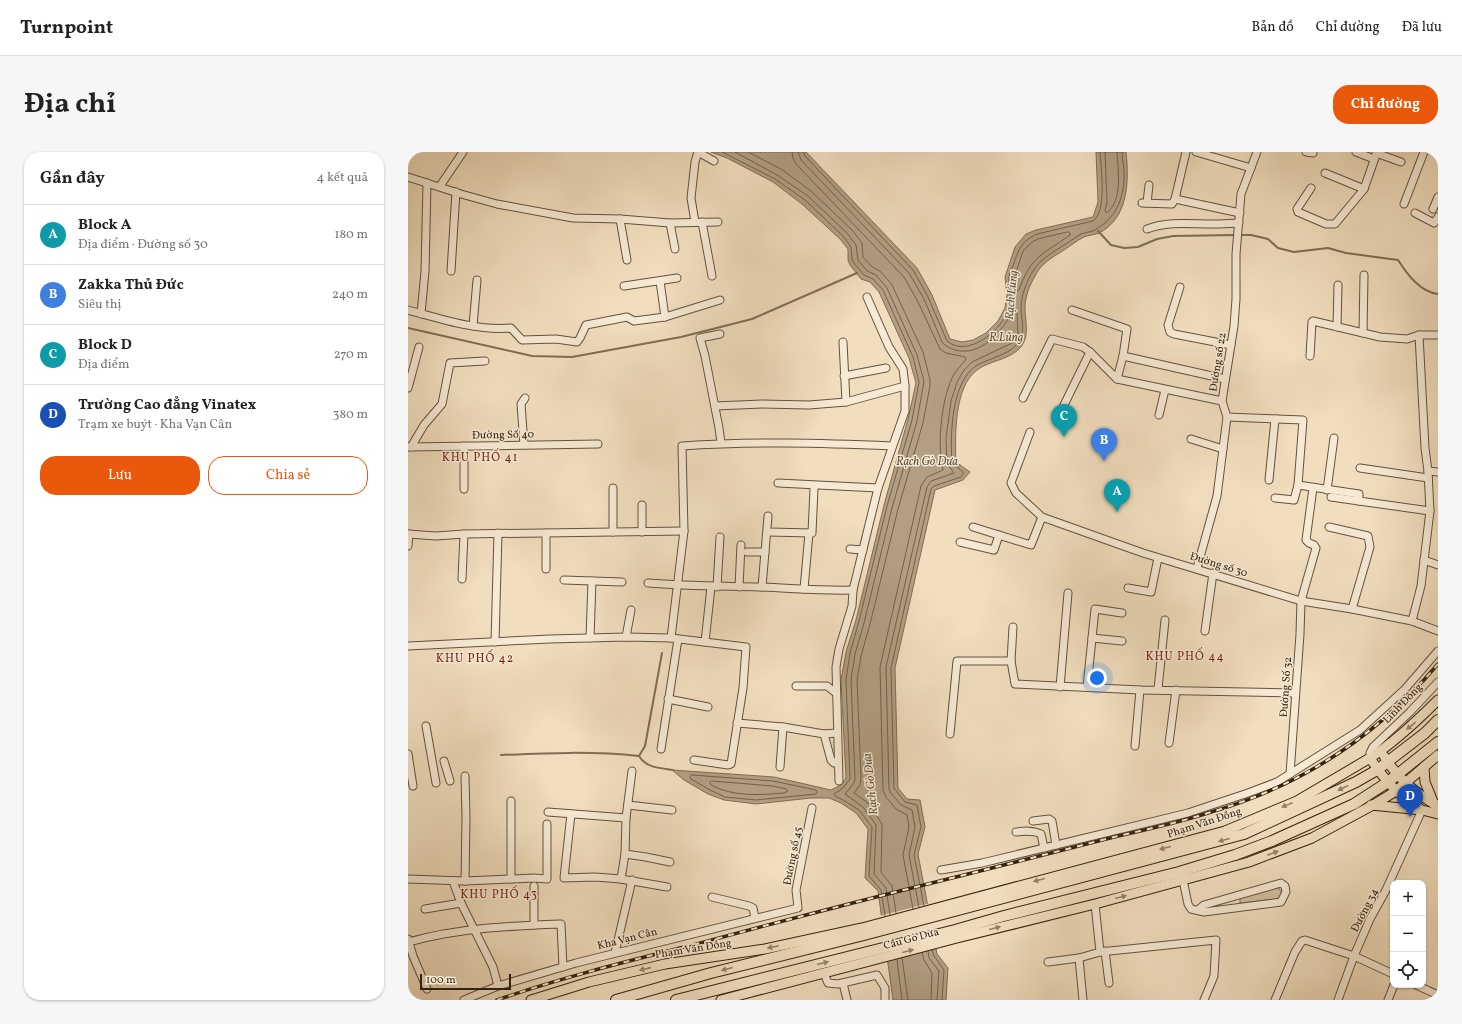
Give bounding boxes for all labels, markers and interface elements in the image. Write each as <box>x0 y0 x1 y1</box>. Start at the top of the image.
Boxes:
text: Turnpoint <box>20 15 113 41</box>
text: Bản đồ <box>1252 18 1294 37</box>
text: Chỉ đường <box>1316 18 1380 37</box>
text: Đã lưu <box>1402 18 1442 37</box>
text: Địa chỉ <box>24 85 116 124</box>
button: Chỉ đường <box>1333 85 1438 124</box>
text: Gần đây <box>40 167 105 190</box>
text: 4 kết quả <box>317 169 368 187</box>
text: Block A <box>78 215 131 236</box>
text: A <box>48 226 58 244</box>
text: 180 m <box>334 226 368 244</box>
text: Địa điểm · Đường số 30 <box>78 236 208 254</box>
water label: Rạch Lùng <box>1002 270 1022 321</box>
text: Zakka Thủ Đức <box>78 275 184 296</box>
text: B <box>49 286 57 304</box>
text: 240 m <box>332 286 368 304</box>
text: Siêu thị <box>78 296 121 314</box>
water label: R.Lũng <box>989 330 1023 346</box>
street label: Đường số 22 <box>1206 332 1231 393</box>
text: Block D <box>78 335 132 356</box>
text: C <box>49 346 57 364</box>
text: 270 m <box>334 346 368 364</box>
text: Địa điểm <box>78 356 129 374</box>
text: Trường Cao đẳng Vinatex <box>78 395 256 416</box>
pin: C <box>1051 404 1077 437</box>
text: D <box>48 406 58 424</box>
text: 380 m <box>333 406 368 424</box>
text: Trạm xe buýt · Kha Vạn Cân <box>78 416 232 434</box>
street label: Đường Số 40 <box>472 427 535 444</box>
pin: B <box>1091 428 1117 461</box>
district label: KHU PHỐ 41 <box>442 448 518 466</box>
water label: Rạch Gò Dưa <box>896 454 958 470</box>
button: Lưu <box>40 456 200 495</box>
button: Chia sẻ <box>208 456 368 495</box>
pin: A <box>1104 479 1130 512</box>
street label: Đường số 30 <box>1188 550 1250 581</box>
district label: KHU PHỐ 44 <box>1145 647 1225 665</box>
district label: KHU PHỐ 42 <box>436 649 514 667</box>
street label: Đường Số 32 <box>1277 656 1296 718</box>
your location <box>1087 668 1107 688</box>
street label: Linh Đông <box>1380 680 1426 728</box>
one-way arrow <box>1405 722 1416 731</box>
water label: Rạch Gò Dưa <box>860 752 882 816</box>
pin: D <box>1397 784 1423 817</box>
one-way arrow <box>1337 785 1349 791</box>
one-way arrow <box>1281 802 1293 808</box>
street label: Phạm Văn Đồng <box>1165 804 1244 843</box>
street label: Đường số 45 <box>780 826 806 887</box>
one-way arrow <box>1218 837 1230 843</box>
one-way arrow <box>1158 845 1171 851</box>
one-way arrow <box>1267 850 1279 856</box>
one-way arrow <box>1033 878 1045 884</box>
map controls <box>1390 880 1426 988</box>
button: + <box>1390 880 1426 916</box>
district label: KHU PHỐ 43 <box>460 885 538 903</box>
street label: Đường 34 <box>1348 886 1383 935</box>
one-way arrow <box>1115 894 1127 900</box>
button: − <box>1390 916 1426 952</box>
street label: Kha Vạn Cân <box>596 925 659 954</box>
street label: Cầu Gò Dưa <box>882 925 941 954</box>
one-way arrow <box>989 925 1001 931</box>
street label: Phạm Văn Đồng <box>654 936 733 963</box>
one-way arrow <box>767 945 779 951</box>
one-way arrow <box>902 948 914 954</box>
button: locate <box>1390 952 1426 988</box>
one-way arrow <box>817 960 829 966</box>
one-way arrow <box>639 966 651 972</box>
one-way arrow <box>721 966 733 972</box>
scale bar <box>420 972 511 991</box>
text: 100 m <box>426 973 456 988</box>

